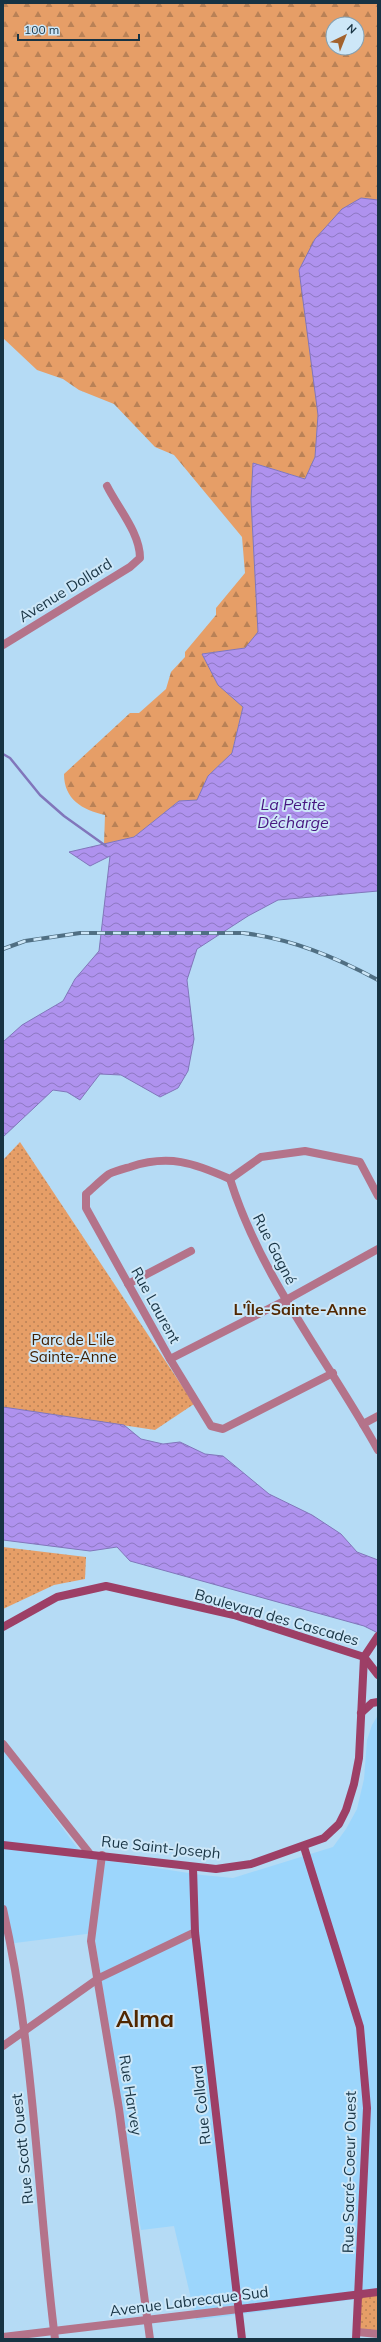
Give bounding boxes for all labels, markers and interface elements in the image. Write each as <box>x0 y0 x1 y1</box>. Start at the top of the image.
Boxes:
scale bar <box>18 16 139 42</box>
north arrow <box>325 16 365 56</box>
text: N <box>344 21 360 37</box>
text: 100 m <box>24 22 59 37</box>
street label: Avenue Dollard <box>15 554 115 626</box>
water label: La Petite Décharge <box>257 794 329 832</box>
street label: Rue Gagné <box>249 1210 301 1288</box>
street label: Rue Laurent <box>127 1263 185 1347</box>
district label: L'Île-Sainte-Anne <box>233 1299 367 1319</box>
park label: Parc de L'ile Sainte-Anne <box>29 1330 117 1366</box>
street label: Boulevard des Cascades <box>193 1584 361 1650</box>
street label: Rue Saint-Joseph <box>100 1831 222 1863</box>
district label: Alma <box>116 2004 174 2033</box>
street label: Rue Harvey <box>115 2053 147 2137</box>
street label: Rue Collard <box>187 2064 215 2146</box>
street label: Rue Sacré-Coeur Ouest <box>338 2091 360 2253</box>
street label: Rue Scott Ouest <box>7 2093 37 2205</box>
street label: Avenue Labrecque Sud <box>109 2282 269 2320</box>

